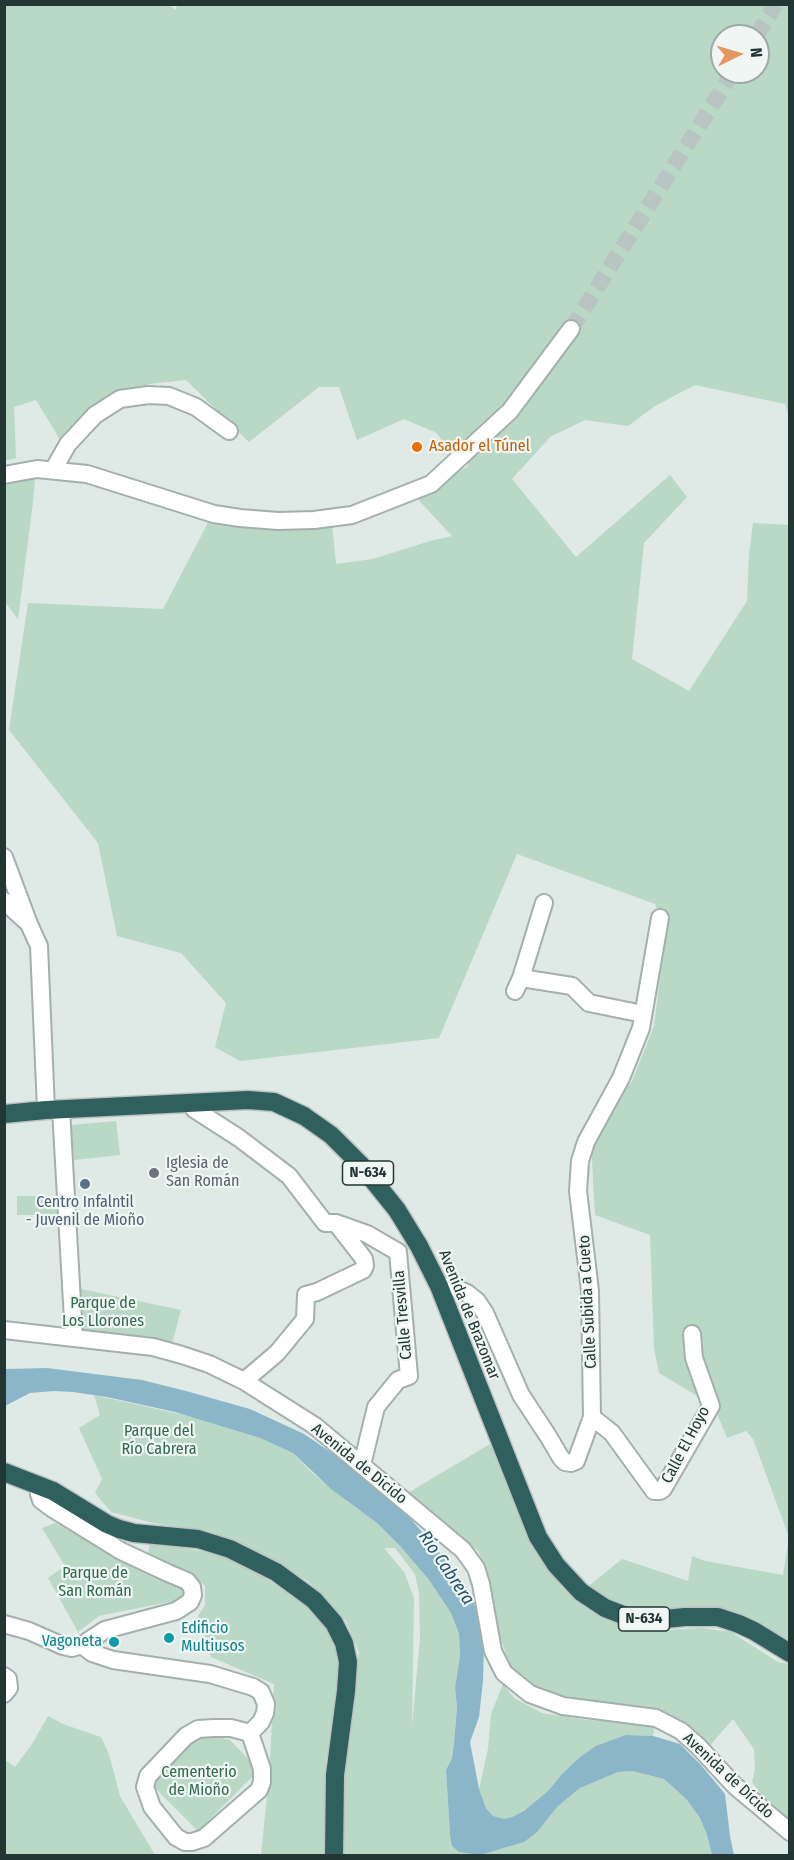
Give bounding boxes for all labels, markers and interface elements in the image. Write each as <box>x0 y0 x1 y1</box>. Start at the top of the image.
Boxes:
north arrow <box>710 24 770 84</box>
text: N <box>747 47 766 58</box>
place label: Asador el Túnel <box>429 437 530 457</box>
marker: Asador el Túnel <box>410 440 424 454</box>
place label: Iglesia de San Román <box>166 1154 239 1192</box>
road number: N-634 <box>342 1161 394 1185</box>
marker: Iglesia de San Román <box>147 1166 161 1180</box>
marker: Centro Infalntil - Juvenil de Mioño <box>78 1177 92 1191</box>
place label: Centro Infalntil - Juvenil de Mioño <box>26 1193 144 1231</box>
street label: Calle Subida a Cueto <box>575 1235 601 1369</box>
street label: Avenida de Brazomar <box>434 1247 504 1383</box>
street label: Calle Tresvilla <box>390 1270 416 1360</box>
park label: Parque de Los Llorones <box>62 1294 144 1332</box>
street label: Calle El Hoyo <box>658 1403 714 1487</box>
street label: Avenida de Dícido <box>307 1420 411 1508</box>
park label: Parque del Río Cabrera <box>121 1422 197 1460</box>
water label: Río Cabrera <box>413 1527 479 1609</box>
park label: Parque de San Román <box>58 1564 132 1602</box>
road number: N-634 <box>618 1607 670 1631</box>
place label: Edificio Multiusos <box>181 1619 245 1657</box>
marker: Edificio Multiusos <box>162 1631 176 1645</box>
place label: Vagoneta <box>42 1632 102 1652</box>
marker: Vagoneta <box>107 1635 121 1649</box>
street label: Avenida de Dícido <box>679 1729 777 1823</box>
park label: Cementerio de Mioño <box>161 1763 237 1801</box>

